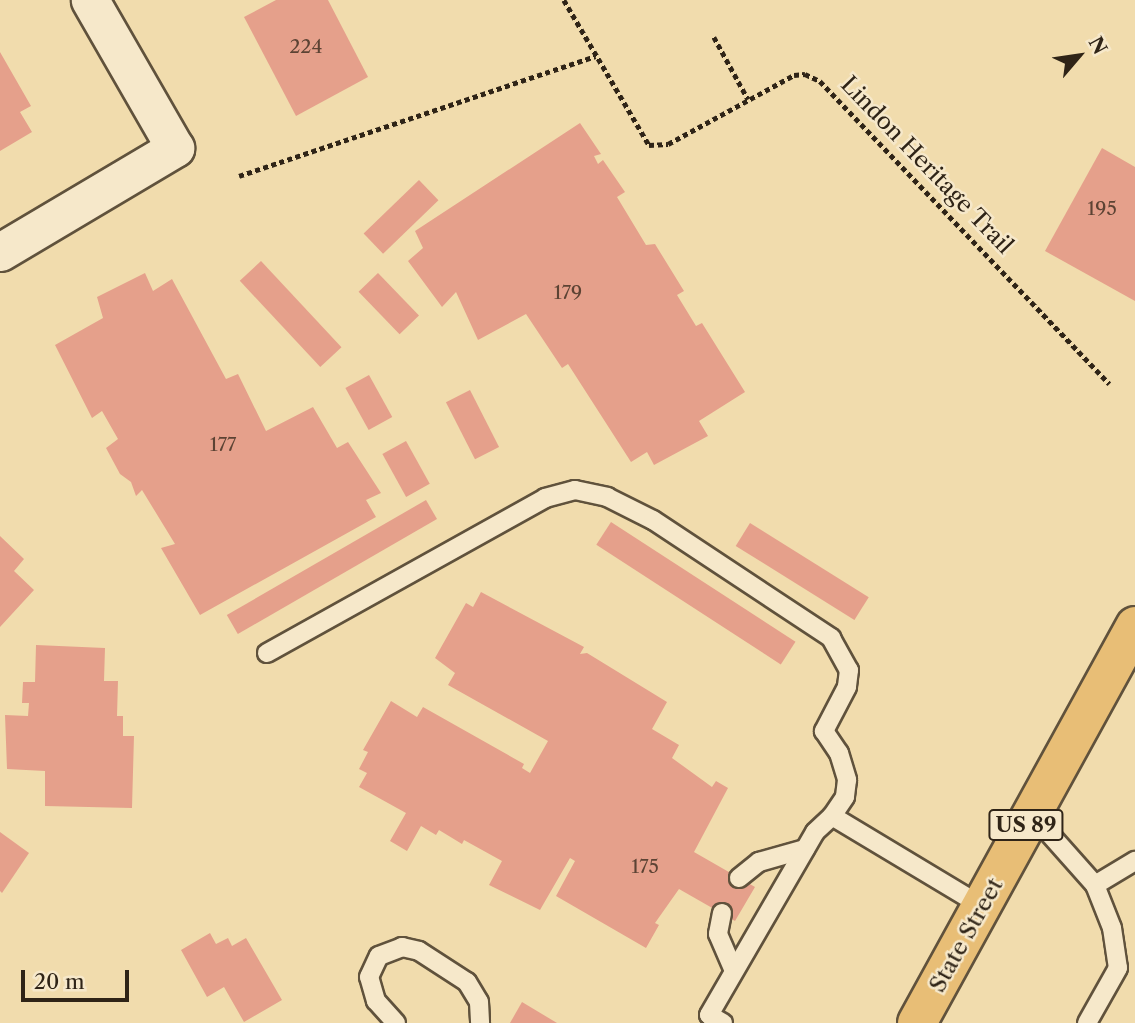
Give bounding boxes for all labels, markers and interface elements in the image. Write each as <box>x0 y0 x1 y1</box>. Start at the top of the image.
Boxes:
north arrow <box>1044 21 1114 91</box>
text: N <box>1084 33 1112 58</box>
house number: 224 <box>290 36 322 58</box>
street label: Lindon Heritage Trail <box>835 70 1019 260</box>
house number: 195 <box>1087 198 1117 220</box>
house number: 179 <box>554 282 582 304</box>
house number: 177 <box>210 434 236 456</box>
road number: US 89 <box>988 808 1064 842</box>
house number: 175 <box>631 856 659 878</box>
street label: State Street <box>923 873 1009 997</box>
scale bar <box>24 956 133 1000</box>
text: 20 m <box>34 969 85 994</box>

